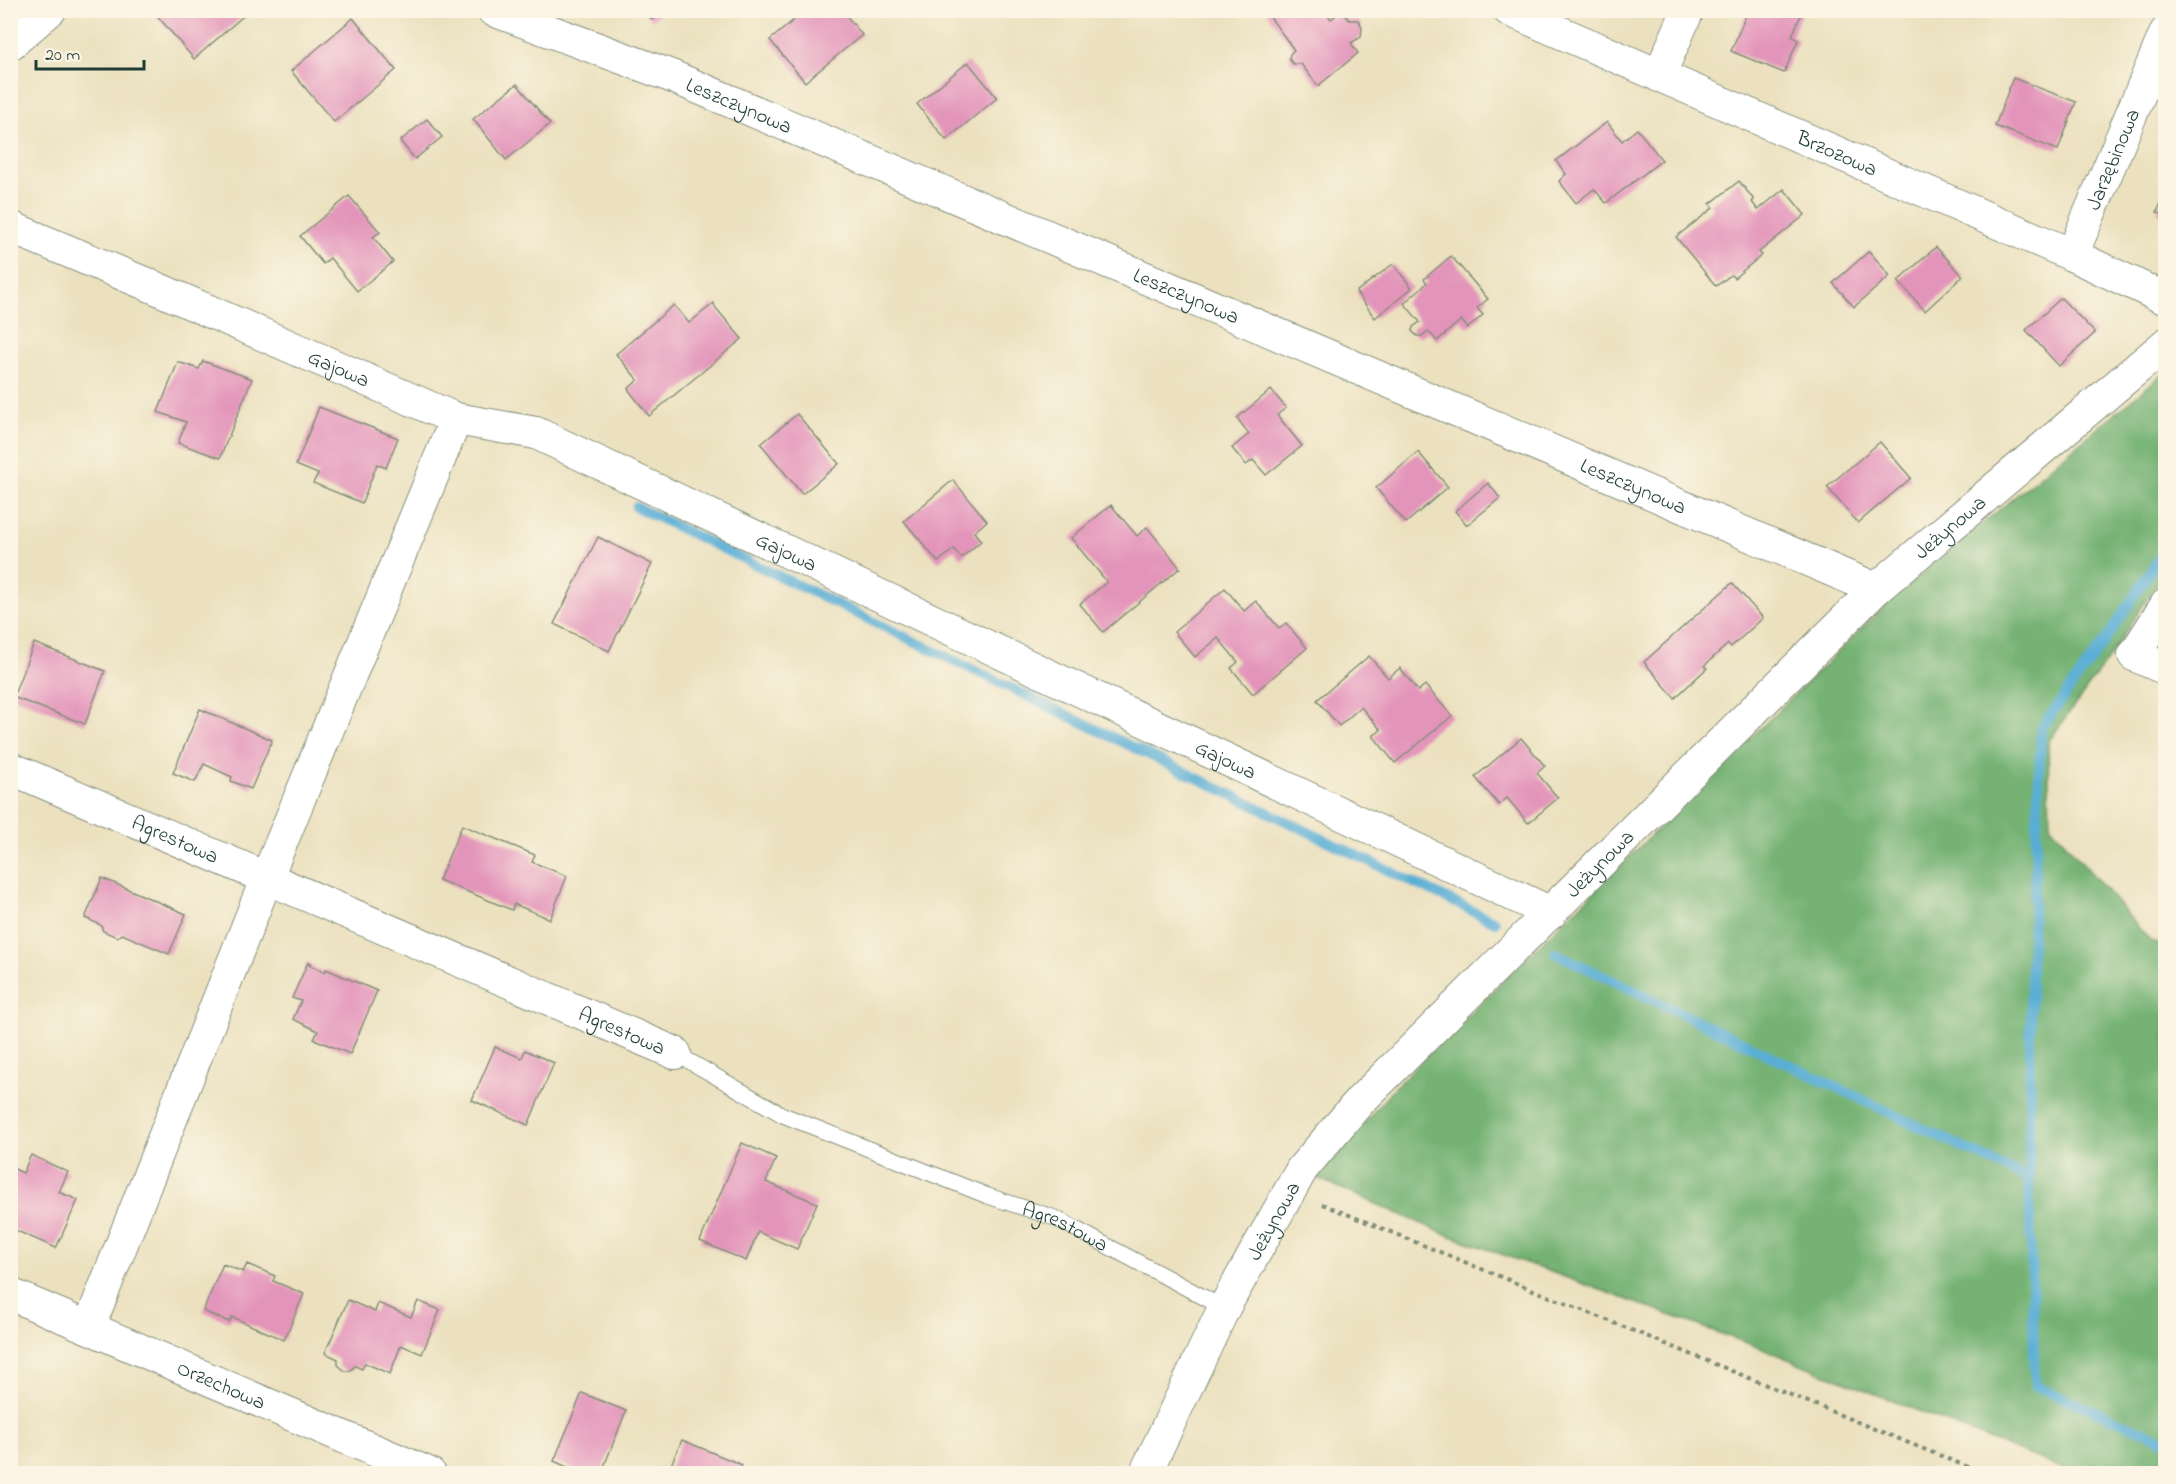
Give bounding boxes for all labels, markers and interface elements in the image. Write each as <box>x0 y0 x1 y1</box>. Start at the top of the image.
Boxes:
scale bar <box>36 33 144 71</box>
text: 20 m <box>45 43 80 69</box>
street label: Leszczynowa <box>681 71 796 143</box>
street label: Jarzębinowa <box>2080 105 2149 215</box>
street label: Brzozowa <box>1790 124 1882 185</box>
street label: Leszczynowa <box>1128 261 1243 333</box>
street label: Gajowa <box>303 343 374 396</box>
street label: Leszczynowa <box>1575 452 1691 524</box>
street label: Jeżynowa <box>1908 489 1994 568</box>
street label: Gajowa <box>750 526 821 581</box>
street label: Gajowa <box>1189 734 1261 788</box>
street label: Agrestowa <box>126 809 223 873</box>
street label: Jeżynowa <box>1560 824 1642 906</box>
street label: Agrestowa <box>573 1000 670 1064</box>
street label: Jeżynowa <box>1240 1177 1309 1267</box>
street label: Agrestowa <box>1018 1195 1113 1261</box>
street label: Orzechowa <box>172 1354 270 1419</box>

